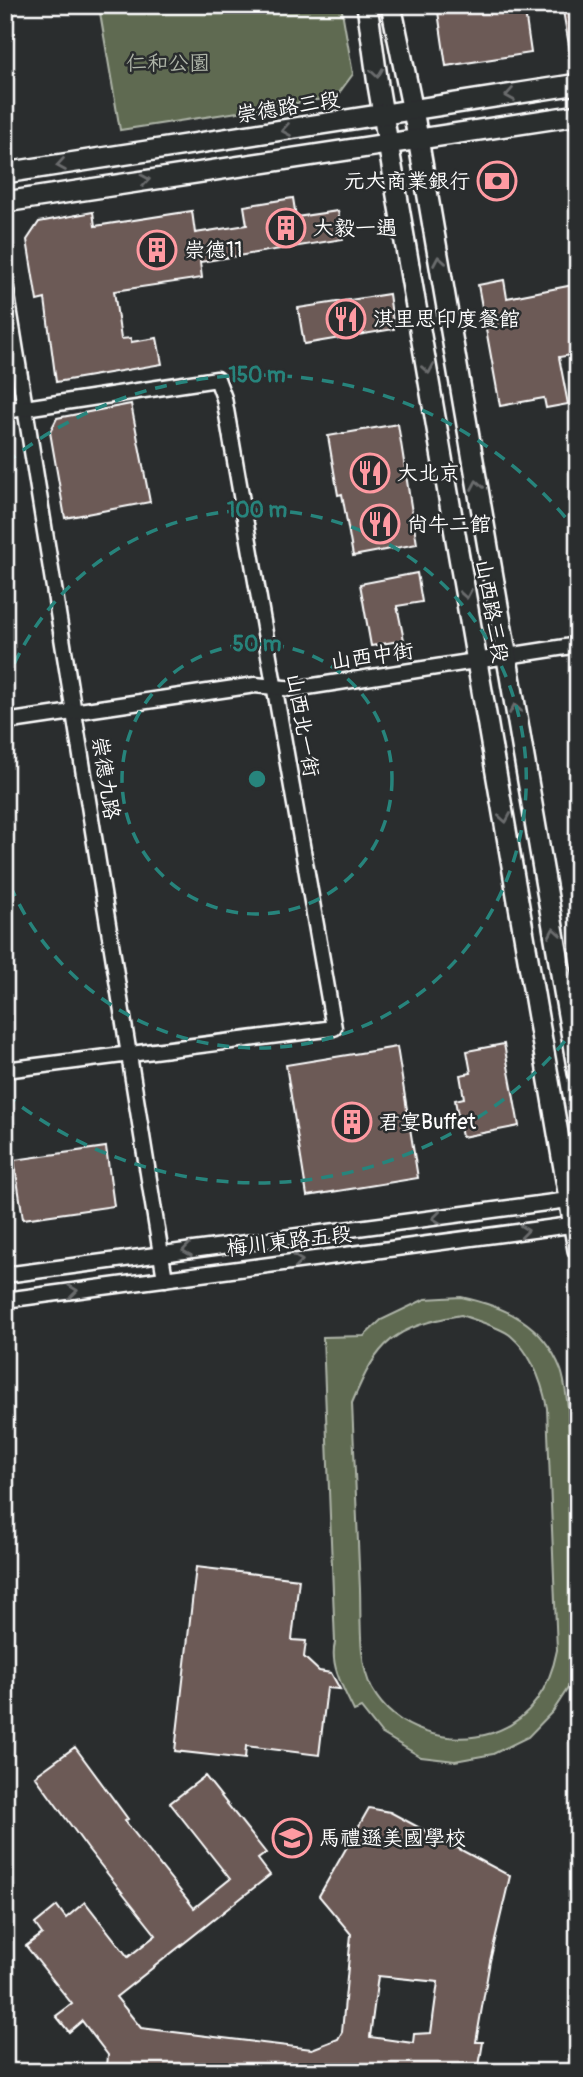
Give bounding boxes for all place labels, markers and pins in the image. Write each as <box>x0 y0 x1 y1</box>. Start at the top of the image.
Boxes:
bank icon: 元大商業銀行 <box>476 160 518 202</box>
place label: 元大商業銀行 <box>344 168 470 195</box>
building icon: 大毅一遇 <box>265 207 307 249</box>
place label: 大毅一遇 <box>313 215 397 242</box>
building icon: 崇德11 <box>136 229 178 271</box>
place label: 崇德11 <box>184 237 242 264</box>
restaurant icon: 淇里思印度餐館 <box>325 298 367 340</box>
place label: 淇里思印度餐館 <box>373 306 520 333</box>
restaurant icon: 大北京 <box>349 452 391 494</box>
place label: 大北京 <box>397 460 460 487</box>
restaurant icon: 尚牛二館 <box>359 503 401 545</box>
place label: 尚牛二館 <box>407 511 491 538</box>
centre of rings <box>245 767 269 791</box>
building icon: 君宴Buffet <box>331 1101 373 1143</box>
place label: 君宴Buffet <box>379 1109 477 1136</box>
school or university icon: 馬禮遜美國學校 <box>271 1817 313 1859</box>
place label: 馬禮遜美國學校 <box>319 1825 466 1852</box>

